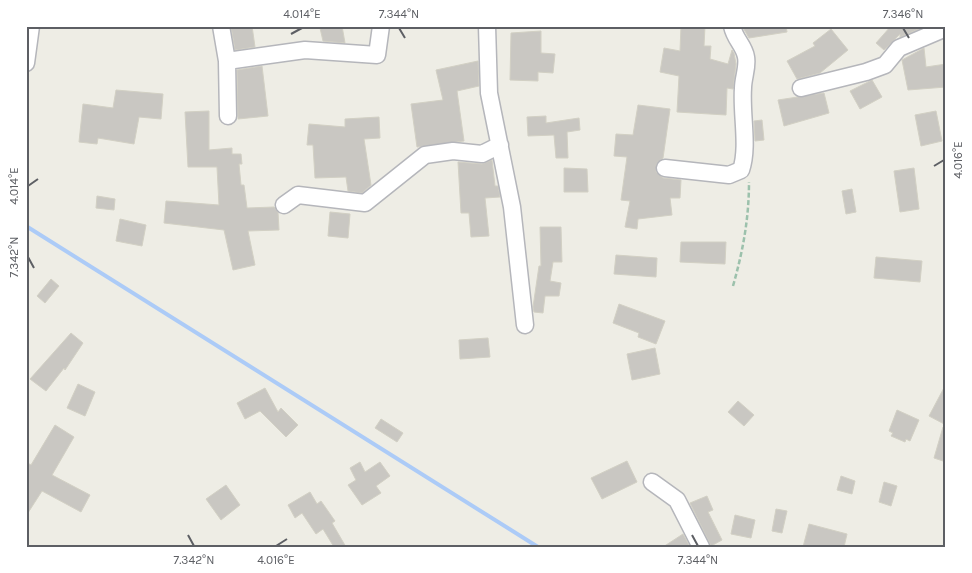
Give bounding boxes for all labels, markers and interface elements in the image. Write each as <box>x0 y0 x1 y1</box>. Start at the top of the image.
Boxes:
text: 4.014°E <box>283 7 321 21</box>
text: 7.344°N <box>379 7 419 21</box>
text: 7.346°N <box>883 7 923 21</box>
text: 4.016°E <box>951 141 965 179</box>
text: 4.014°E <box>7 167 21 205</box>
text: 7.342°N <box>7 237 21 277</box>
text: 7.342°N <box>174 553 214 567</box>
text: 4.016°E <box>257 553 295 567</box>
text: 7.344°N <box>678 553 718 567</box>

